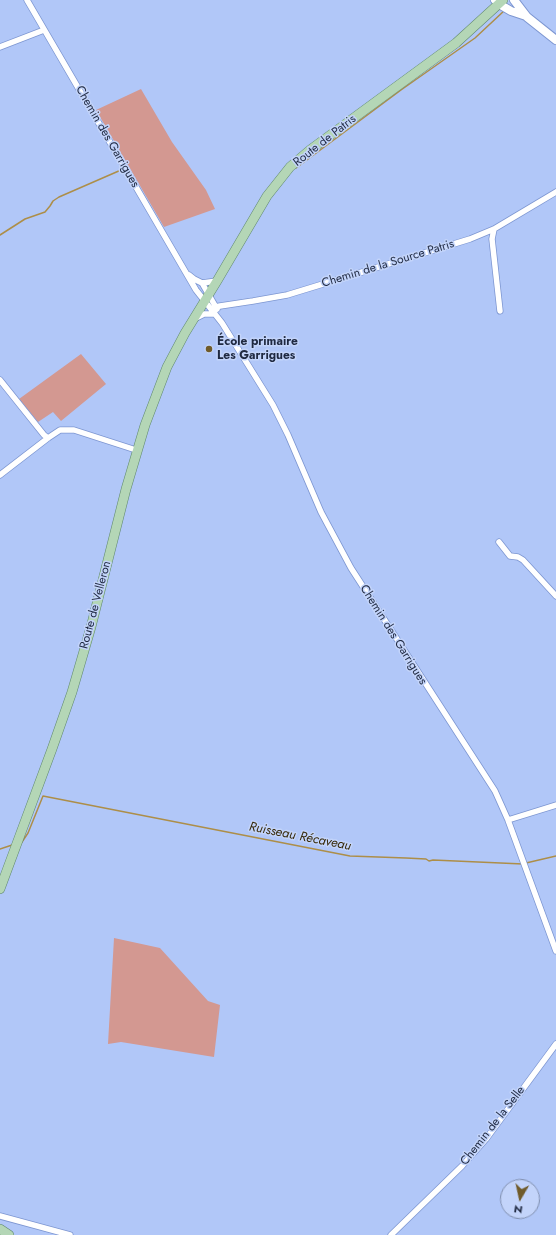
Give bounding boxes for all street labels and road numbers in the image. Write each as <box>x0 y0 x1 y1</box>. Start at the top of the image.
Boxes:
street label: Chemin des Garrigues <box>72 84 142 190</box>
street label: Route de Patris <box>291 112 359 170</box>
street label: Chemin de la Source Patris <box>320 237 456 291</box>
street label: Route de Velleron <box>77 559 115 651</box>
street label: Chemin des Garrigues <box>356 582 430 688</box>
street label: Chemin de la Selle <box>458 1084 528 1168</box>

